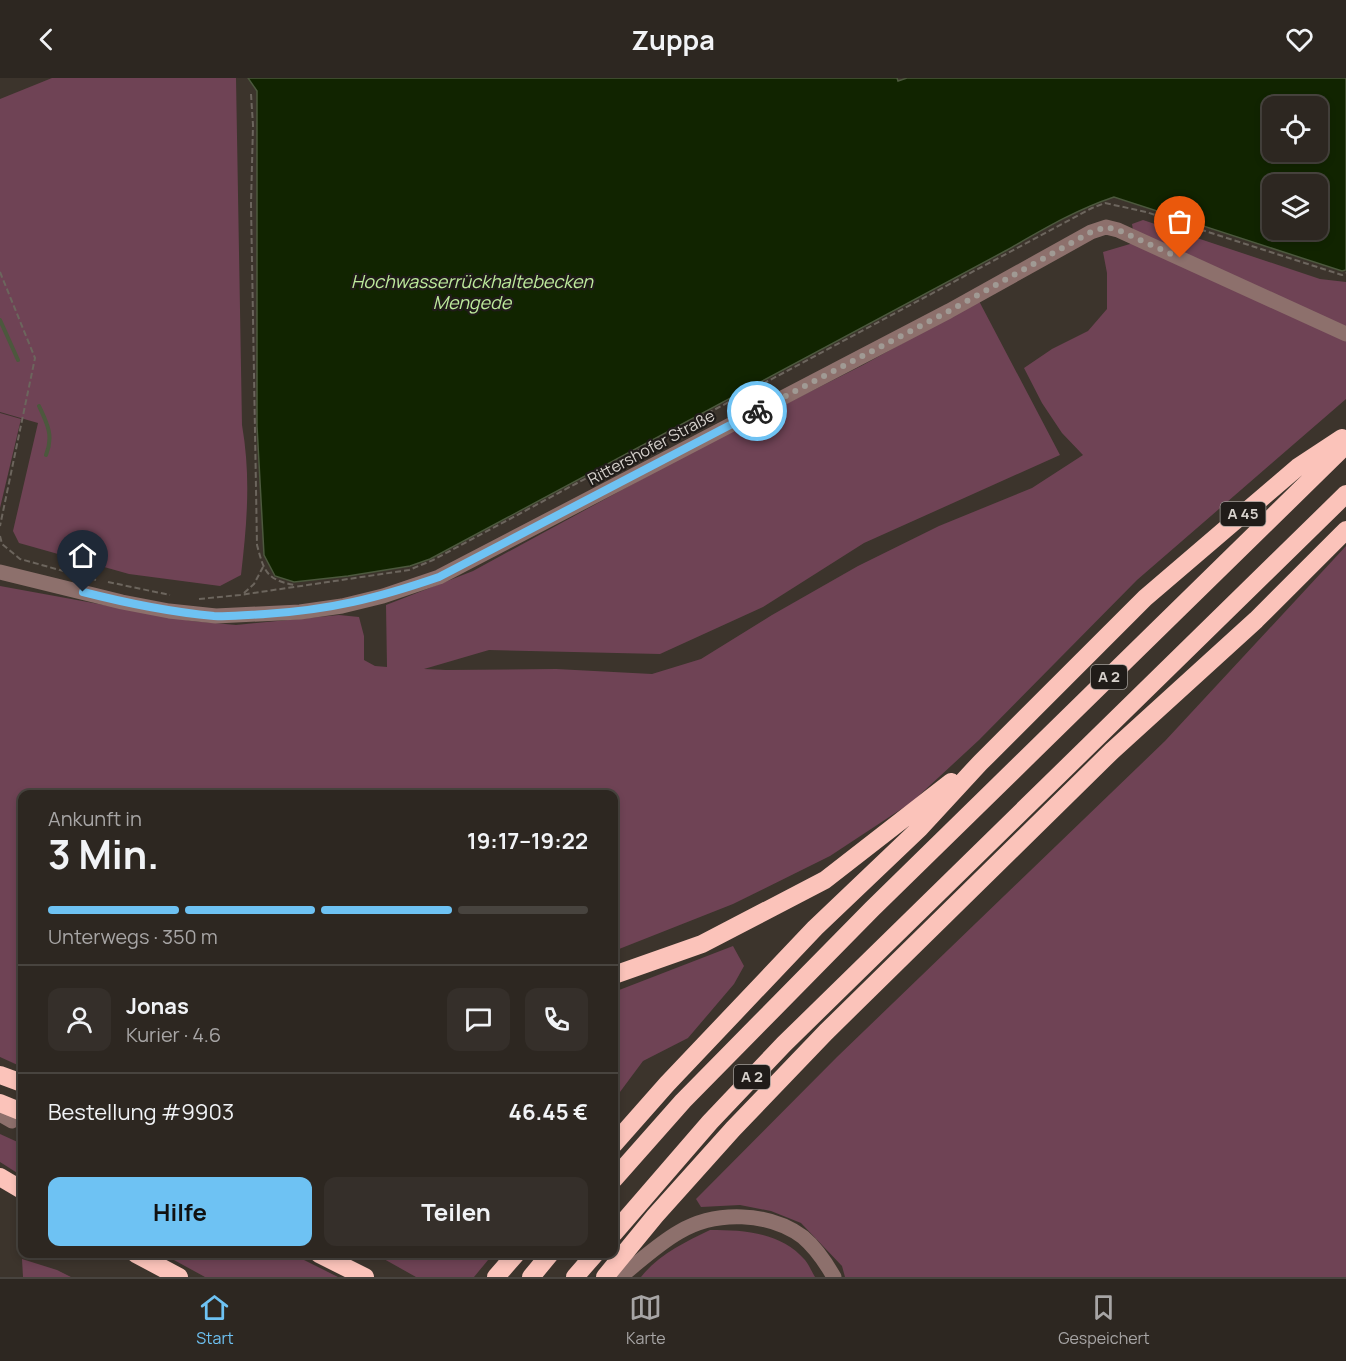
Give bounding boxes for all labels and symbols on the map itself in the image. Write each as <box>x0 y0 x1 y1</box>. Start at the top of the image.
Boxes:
pin <box>1154 196 1205 258</box>
water label: Hochwasserrückhaltebecken Mengede <box>351 269 594 314</box>
courier <box>727 381 787 441</box>
street label: Rittershofer Straße <box>584 404 718 490</box>
road number: A 45 <box>1220 502 1266 526</box>
pin <box>57 530 108 592</box>
road number: A 2 <box>1091 665 1127 689</box>
road number: A 2 <box>734 1065 770 1089</box>

